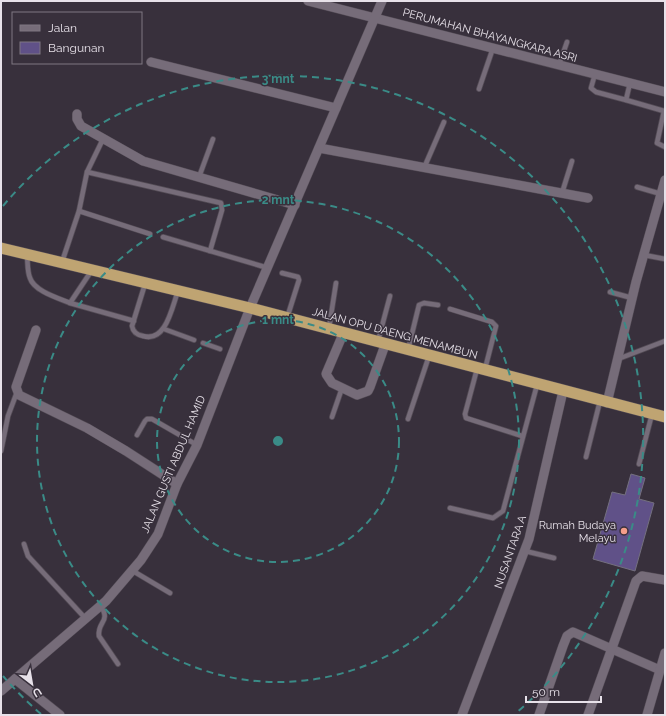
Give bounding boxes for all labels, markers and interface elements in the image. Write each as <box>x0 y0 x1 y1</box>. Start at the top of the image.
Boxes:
street label: PERUMAHAN BHAYANGKARA ASRI <box>401 6 579 65</box>
legend <box>12 12 142 64</box>
text: Jalan <box>48 21 77 35</box>
text: Bangunan <box>48 41 105 55</box>
text: 3 mnt <box>262 72 295 86</box>
text: 2 mnt <box>262 193 295 207</box>
street label: JALAN OPU DAENG MENAMBUN <box>311 305 479 362</box>
text: 1 mnt <box>262 313 294 327</box>
street label: JALAN GUSTI ABDUL HAMID <box>139 393 208 535</box>
centre of rings <box>271 434 285 448</box>
street label: NUSANTARA A <box>492 513 529 591</box>
place label: Rumah Budaya Melayu <box>539 519 616 545</box>
marker: Rumah Budaya Melayu <box>619 526 629 536</box>
north arrow <box>12 664 52 704</box>
scale bar <box>526 678 601 704</box>
text: U <box>30 684 44 700</box>
text: 50 m <box>532 685 560 699</box>

